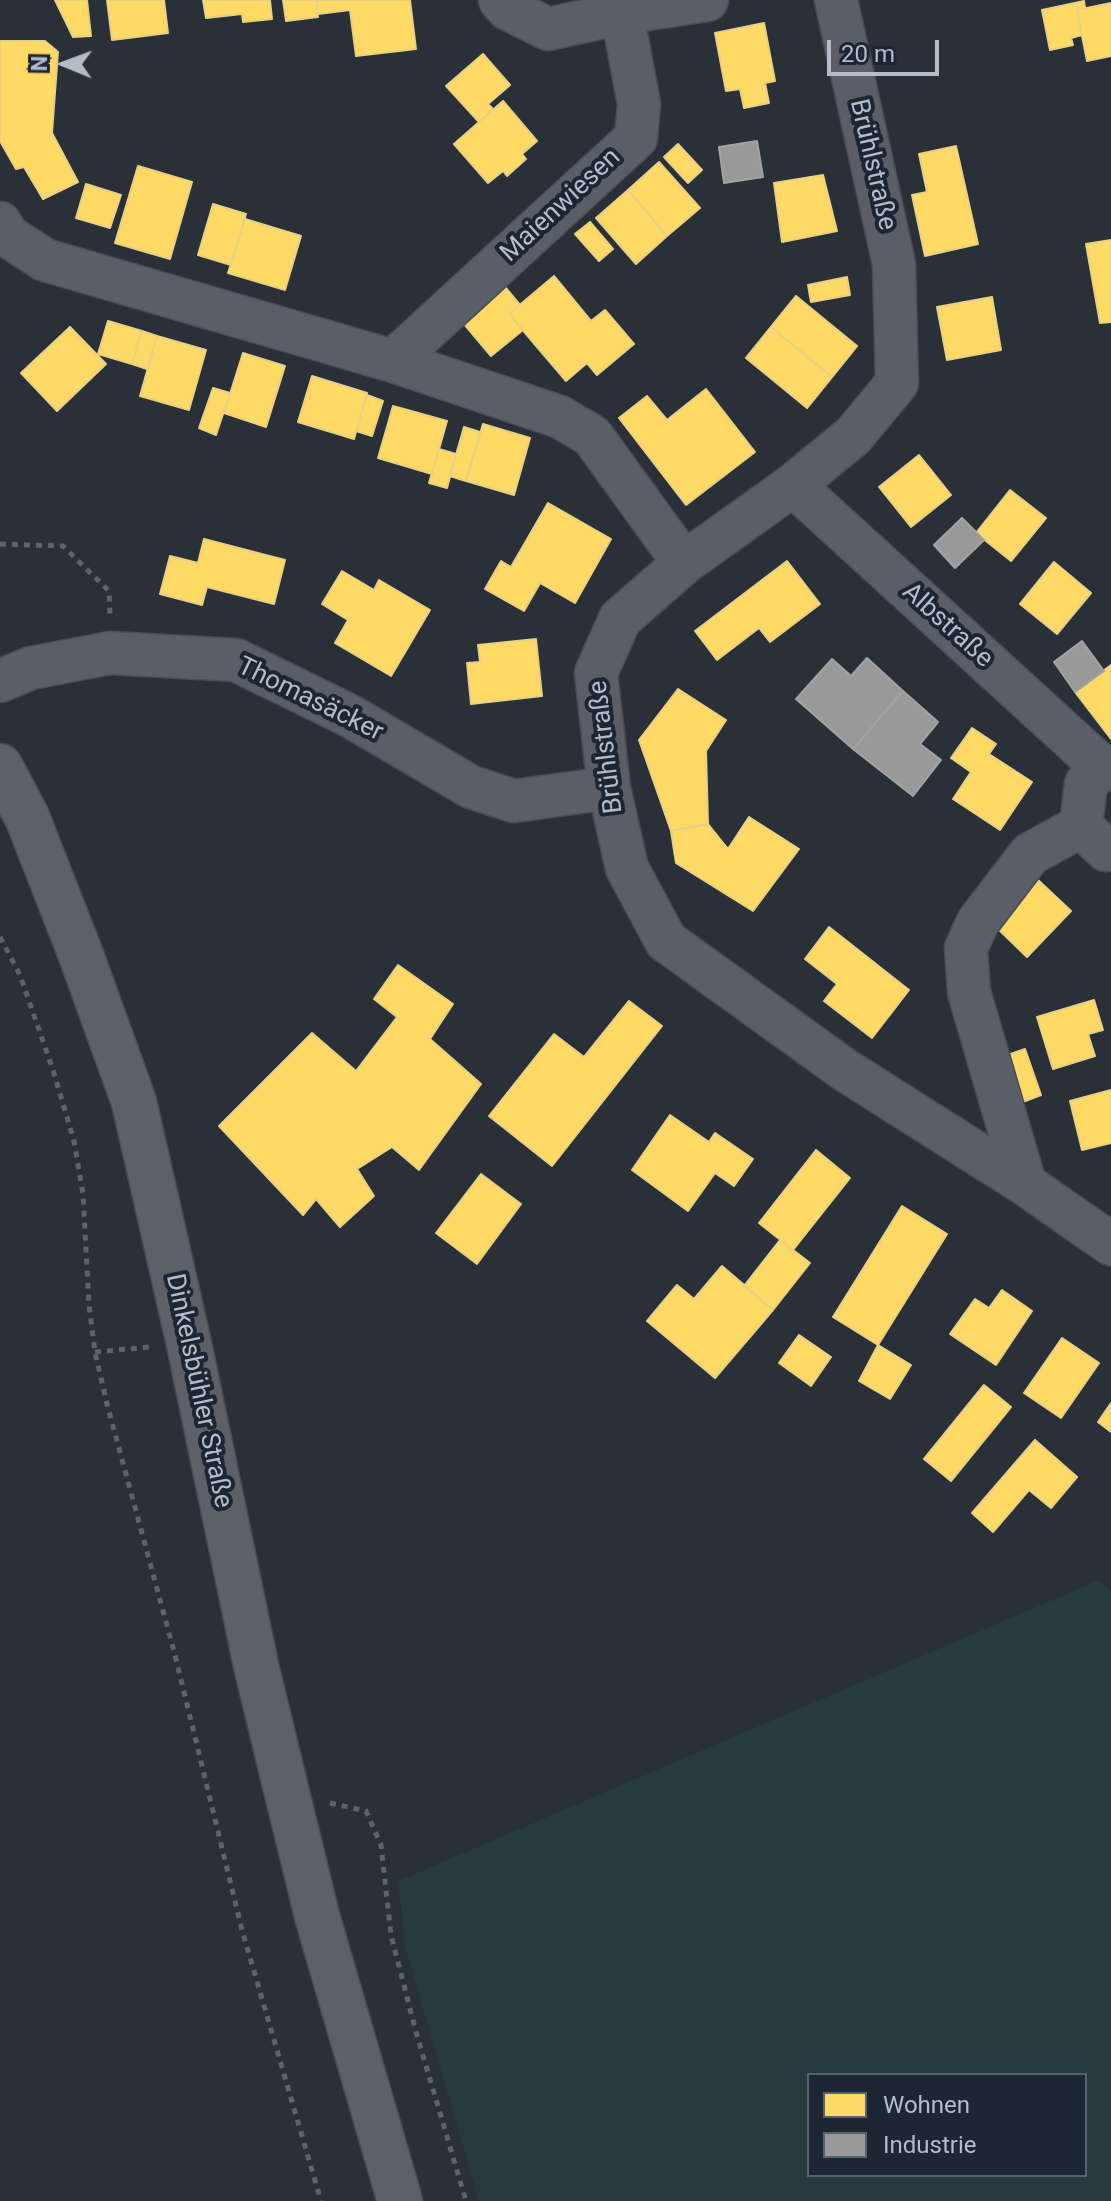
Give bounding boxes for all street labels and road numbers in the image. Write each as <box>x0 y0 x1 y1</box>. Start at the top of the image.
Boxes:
street label: Brühlstraße <box>842 96 902 234</box>
street label: Maienwiesen <box>495 143 627 269</box>
street label: Albstraße <box>895 577 999 675</box>
street label: Thomasäcker <box>232 651 388 749</box>
street label: Brühlstraße <box>583 679 631 815</box>
street label: Dinkelsbühler Straße <box>158 1271 238 1511</box>

